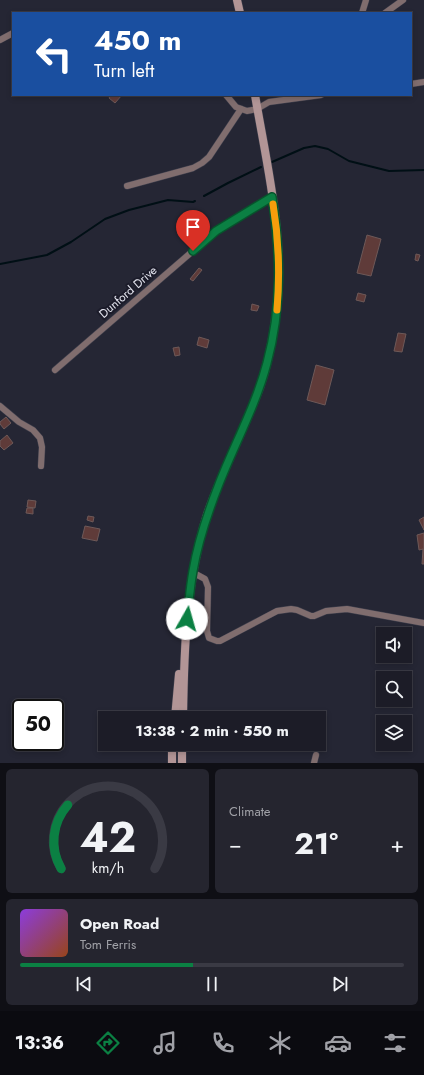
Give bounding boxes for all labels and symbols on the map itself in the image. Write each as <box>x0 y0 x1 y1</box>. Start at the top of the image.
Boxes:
pin <box>176 210 210 251</box>
street label: Dunford Drive <box>95 262 161 322</box>
position arrow <box>166 598 208 640</box>
speed limit sign: 50 <box>12 699 64 751</box>

